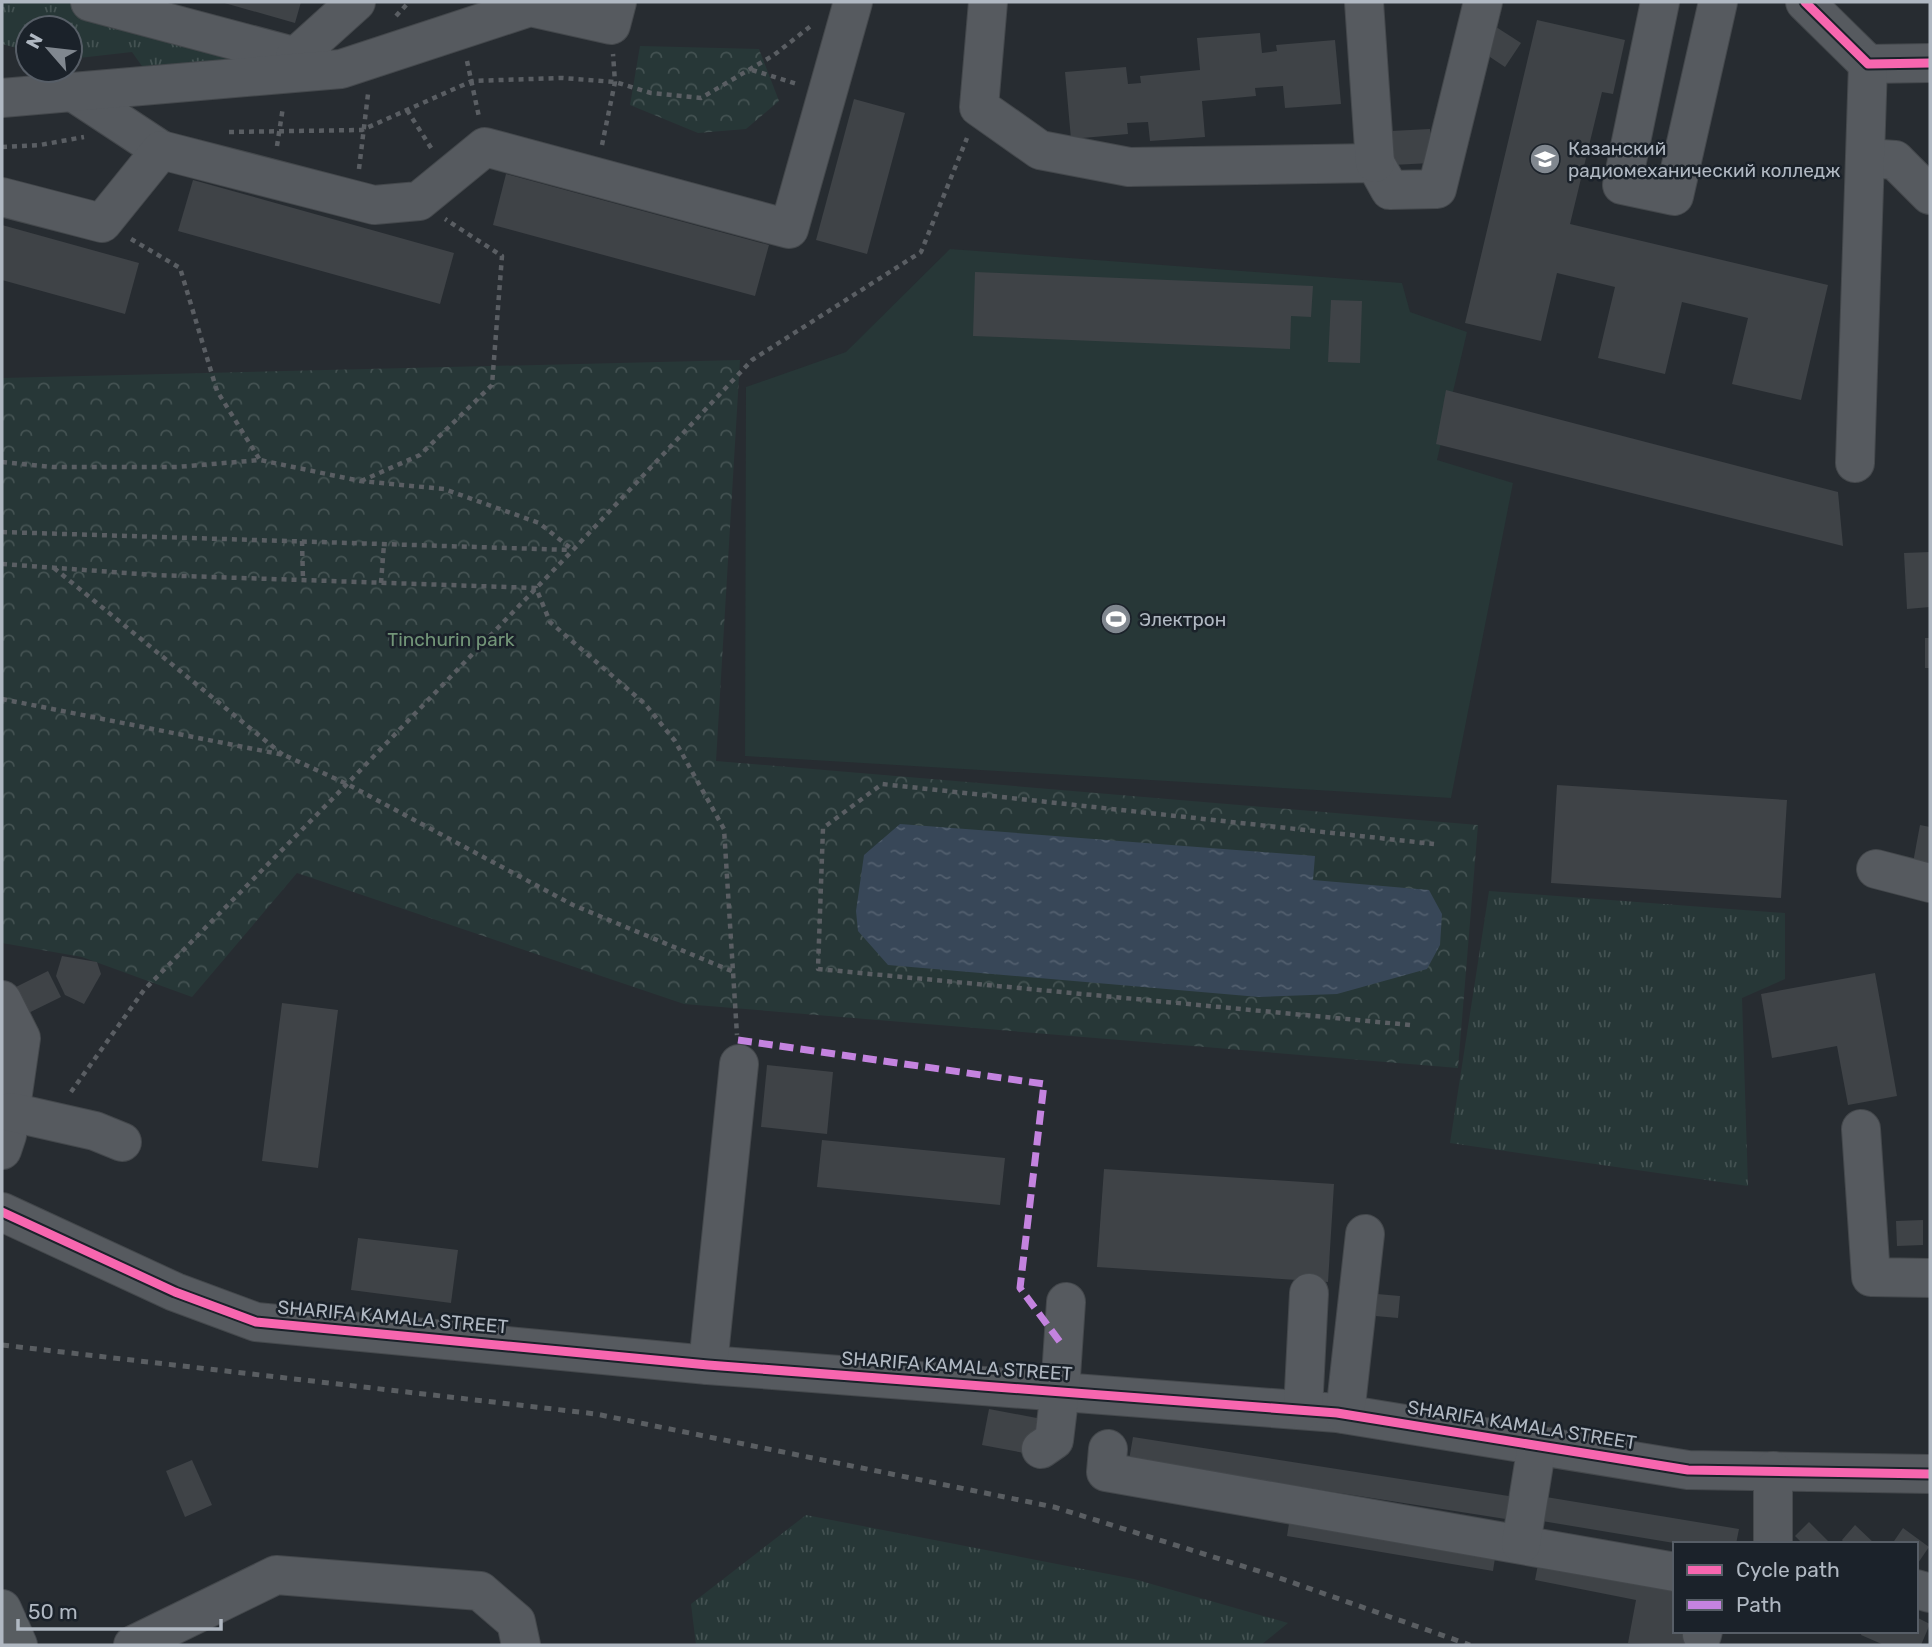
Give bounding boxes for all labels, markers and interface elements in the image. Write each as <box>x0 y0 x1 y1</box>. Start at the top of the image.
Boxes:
north arrow <box>14 14 84 84</box>
text: N <box>21 30 48 53</box>
place label: Казанский радиомеханический колледж <box>1568 137 1840 182</box>
school or university icon: Казанский радиомеханический колледж <box>1528 142 1562 176</box>
sports icon: Электрон <box>1099 602 1133 636</box>
place label: Электрон <box>1139 608 1226 631</box>
park label: Tinchurin park <box>387 628 515 651</box>
street label: SHARIFA KAMALA STREET <box>277 1295 509 1339</box>
street label: SHARIFA KAMALA STREET <box>841 1346 1073 1386</box>
street label: SHARIFA KAMALA STREET <box>1406 1396 1638 1454</box>
legend <box>1673 1542 1918 1633</box>
text: Cycle path <box>1736 1557 1840 1582</box>
scale bar <box>18 1588 220 1632</box>
text: Path <box>1736 1592 1782 1617</box>
text: 50 m <box>28 1599 78 1624</box>

